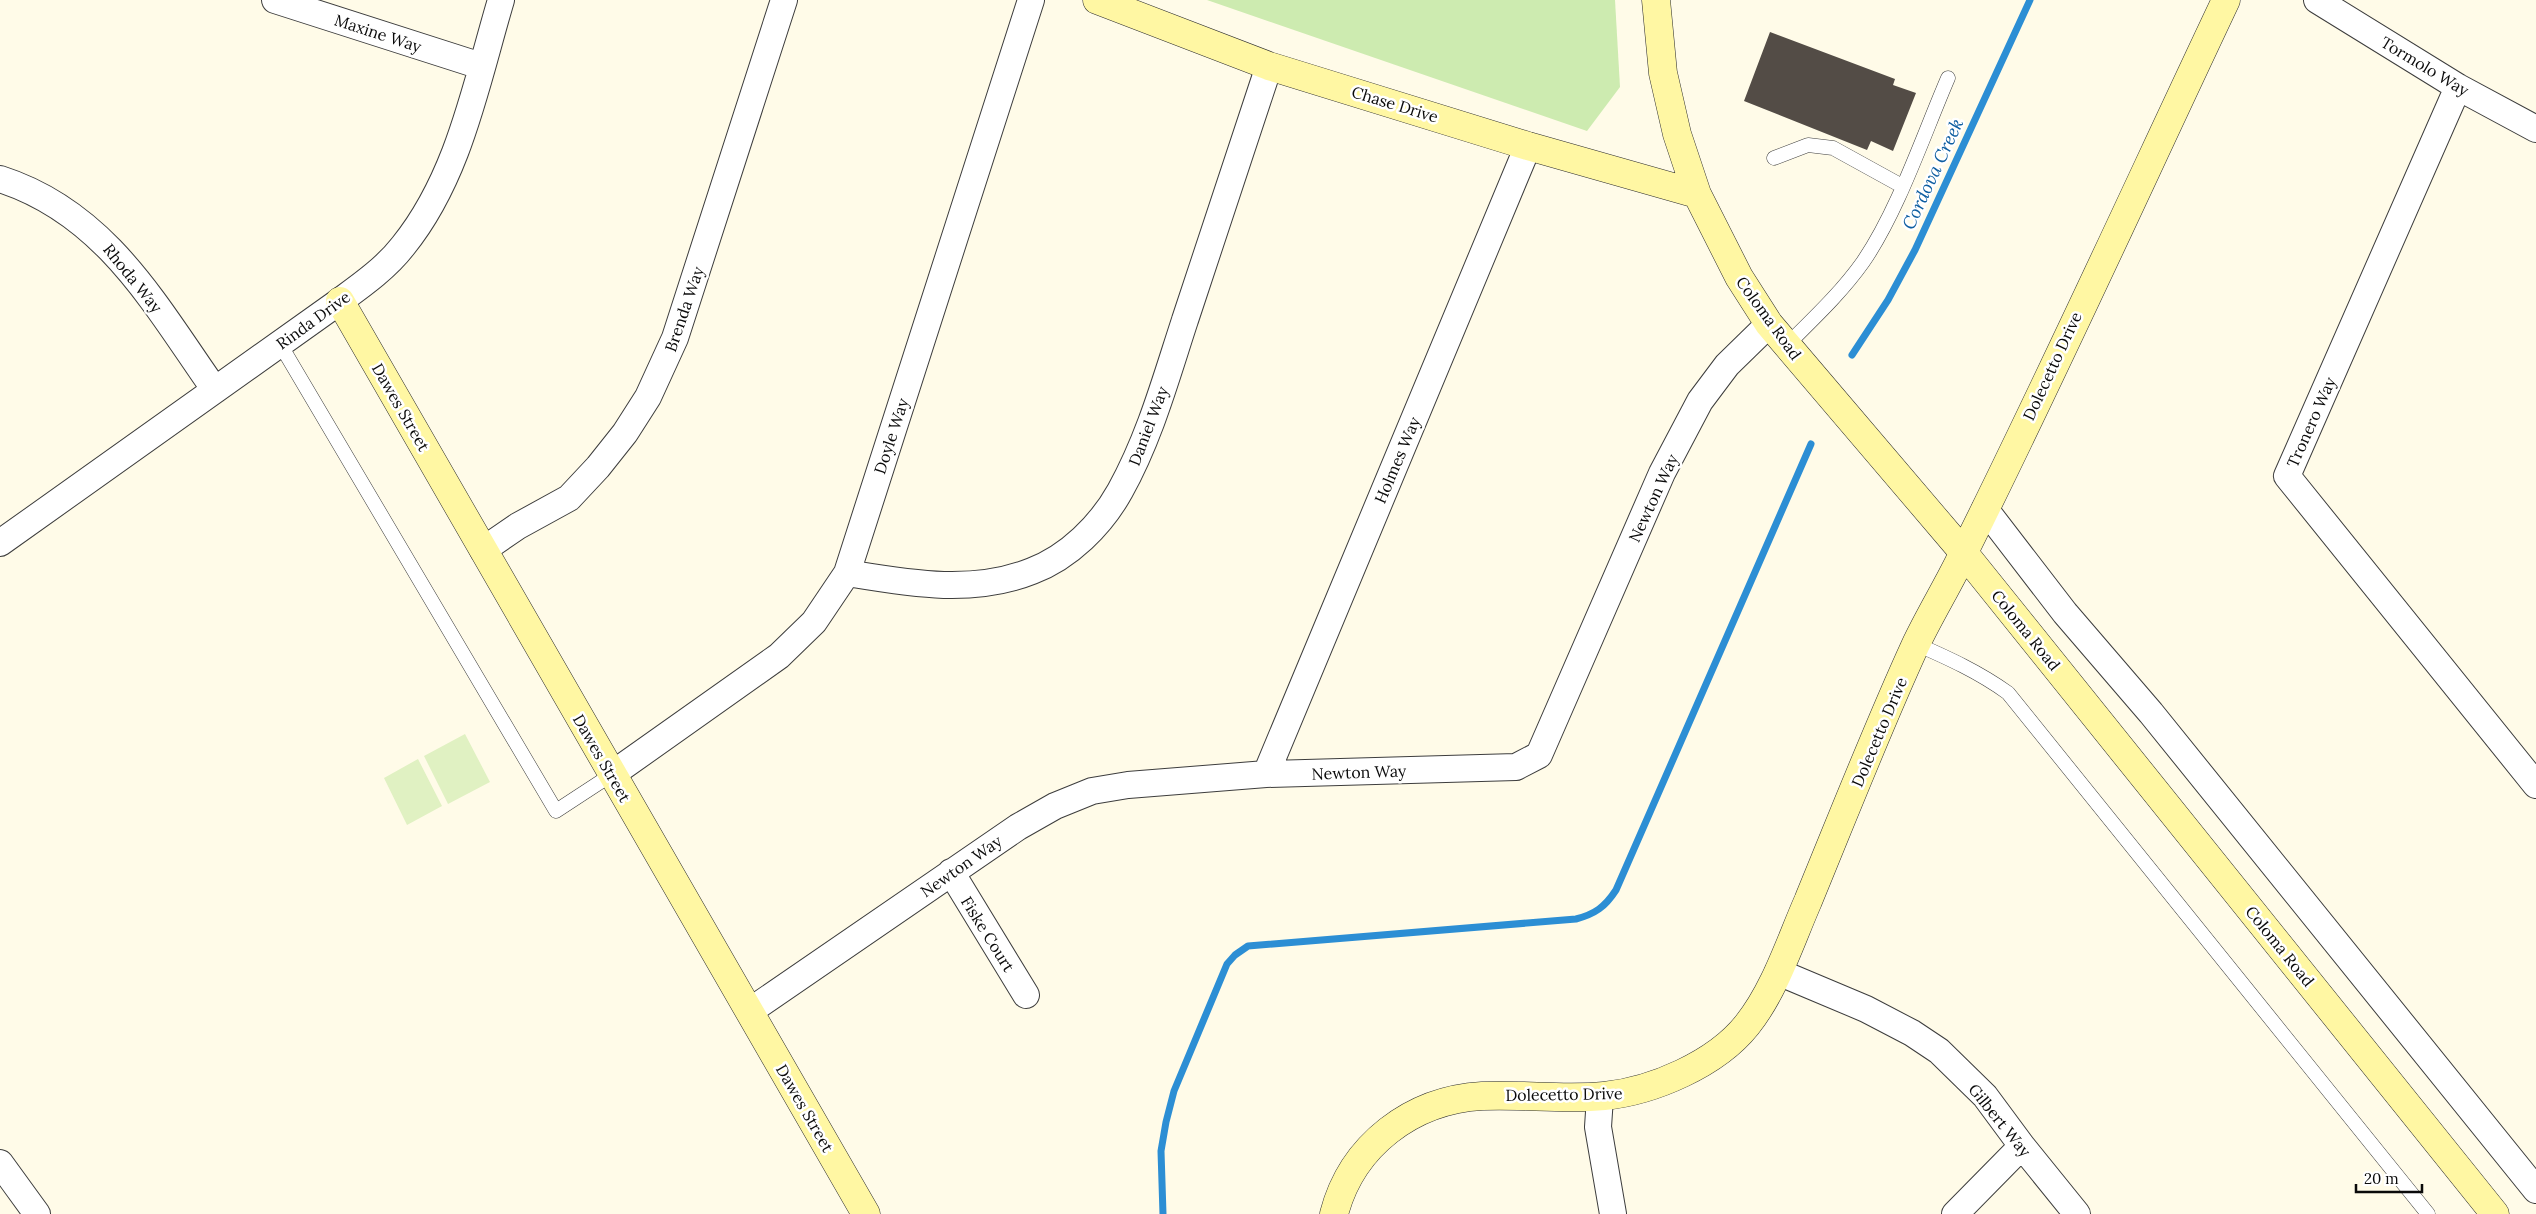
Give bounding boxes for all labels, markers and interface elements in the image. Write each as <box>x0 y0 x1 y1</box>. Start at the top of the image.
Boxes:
street label: Maxine Way <box>332 10 425 57</box>
street label: Tormolo Way <box>2377 32 2473 100</box>
street label: Chase Drive <box>1349 81 1441 127</box>
water label: Cordova Creek <box>1897 115 1968 233</box>
street label: Rhoda Way <box>99 240 167 317</box>
street label: Brenda Way <box>660 263 708 354</box>
street label: Coloma Road <box>1732 272 1806 364</box>
street label: Rinda Drive <box>272 286 354 353</box>
street label: Dolecetto Drive <box>2018 308 2086 423</box>
street label: Dawes Street <box>368 360 435 455</box>
street label: Tronero Way <box>2282 373 2340 470</box>
street label: Daniel Way <box>1124 383 1172 469</box>
street label: Doyle Way <box>869 395 913 476</box>
street label: Holmes Way <box>1370 413 1424 506</box>
street label: Newton Way <box>1624 450 1682 545</box>
street label: Coloma Road <box>1987 586 2065 675</box>
street label: Dolecetto Drive <box>1847 674 1911 790</box>
street label: Dawes Street <box>569 711 636 806</box>
street label: Newton Way <box>1311 760 1407 784</box>
street label: Newton Way <box>916 830 1006 901</box>
street label: Fiske Court <box>957 893 1020 976</box>
street label: Coloma Road <box>2241 902 2319 991</box>
street label: Dawes Street <box>772 1061 839 1156</box>
street label: Gilbert Way <box>1964 1079 2036 1161</box>
street label: Dolecetto Drive <box>1505 1083 1623 1105</box>
scale bar <box>2356 1162 2422 1194</box>
text: 20 m <box>2364 1169 2399 1188</box>

